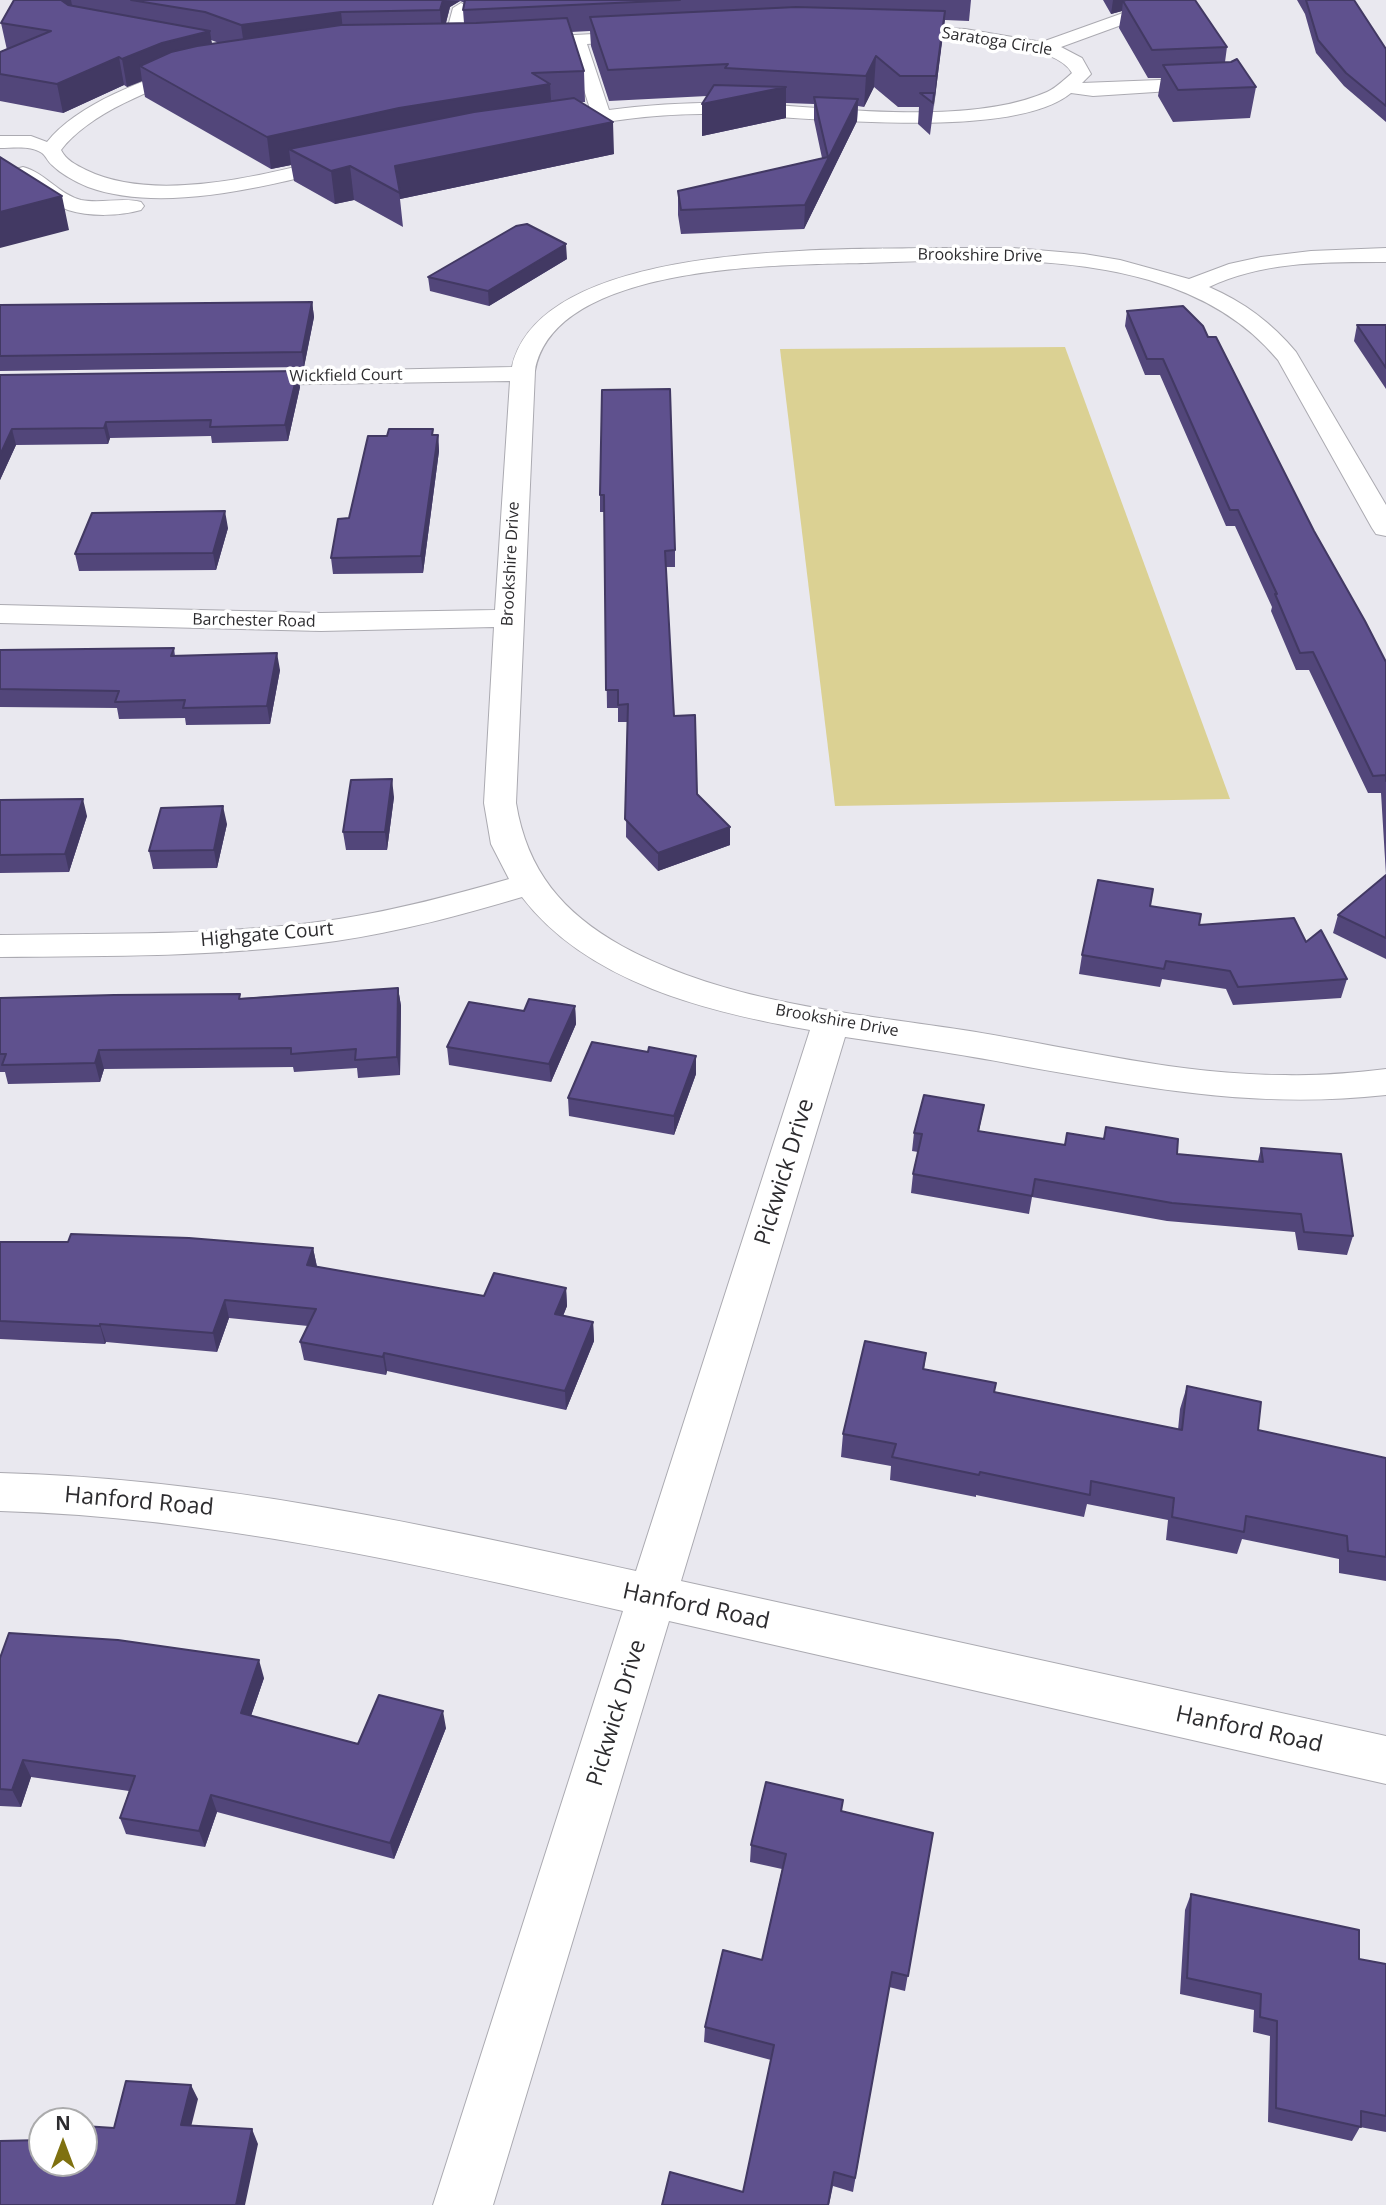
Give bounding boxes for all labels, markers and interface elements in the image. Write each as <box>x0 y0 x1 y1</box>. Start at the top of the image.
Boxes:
street label: Saratoga Circle <box>940 24 1054 60</box>
street label: Brookshire Drive <box>917 245 1043 267</box>
street label: Wickfield Court <box>289 365 403 387</box>
street label: Brookshire Drive <box>498 501 524 627</box>
street label: Barchester Road <box>192 610 316 632</box>
street label: Highgate Court <box>199 918 335 952</box>
street label: Brookshire Drive <box>774 1001 900 1041</box>
street label: Pickwick Drive <box>750 1095 820 1249</box>
street label: Hanford Road <box>63 1482 215 1522</box>
street label: Hanford Road <box>620 1578 772 1636</box>
street label: Pickwick Drive <box>582 1636 652 1790</box>
street label: Hanford Road <box>1173 1701 1325 1759</box>
north arrow <box>28 2107 98 2177</box>
text: N <box>55 2110 71 2136</box>

